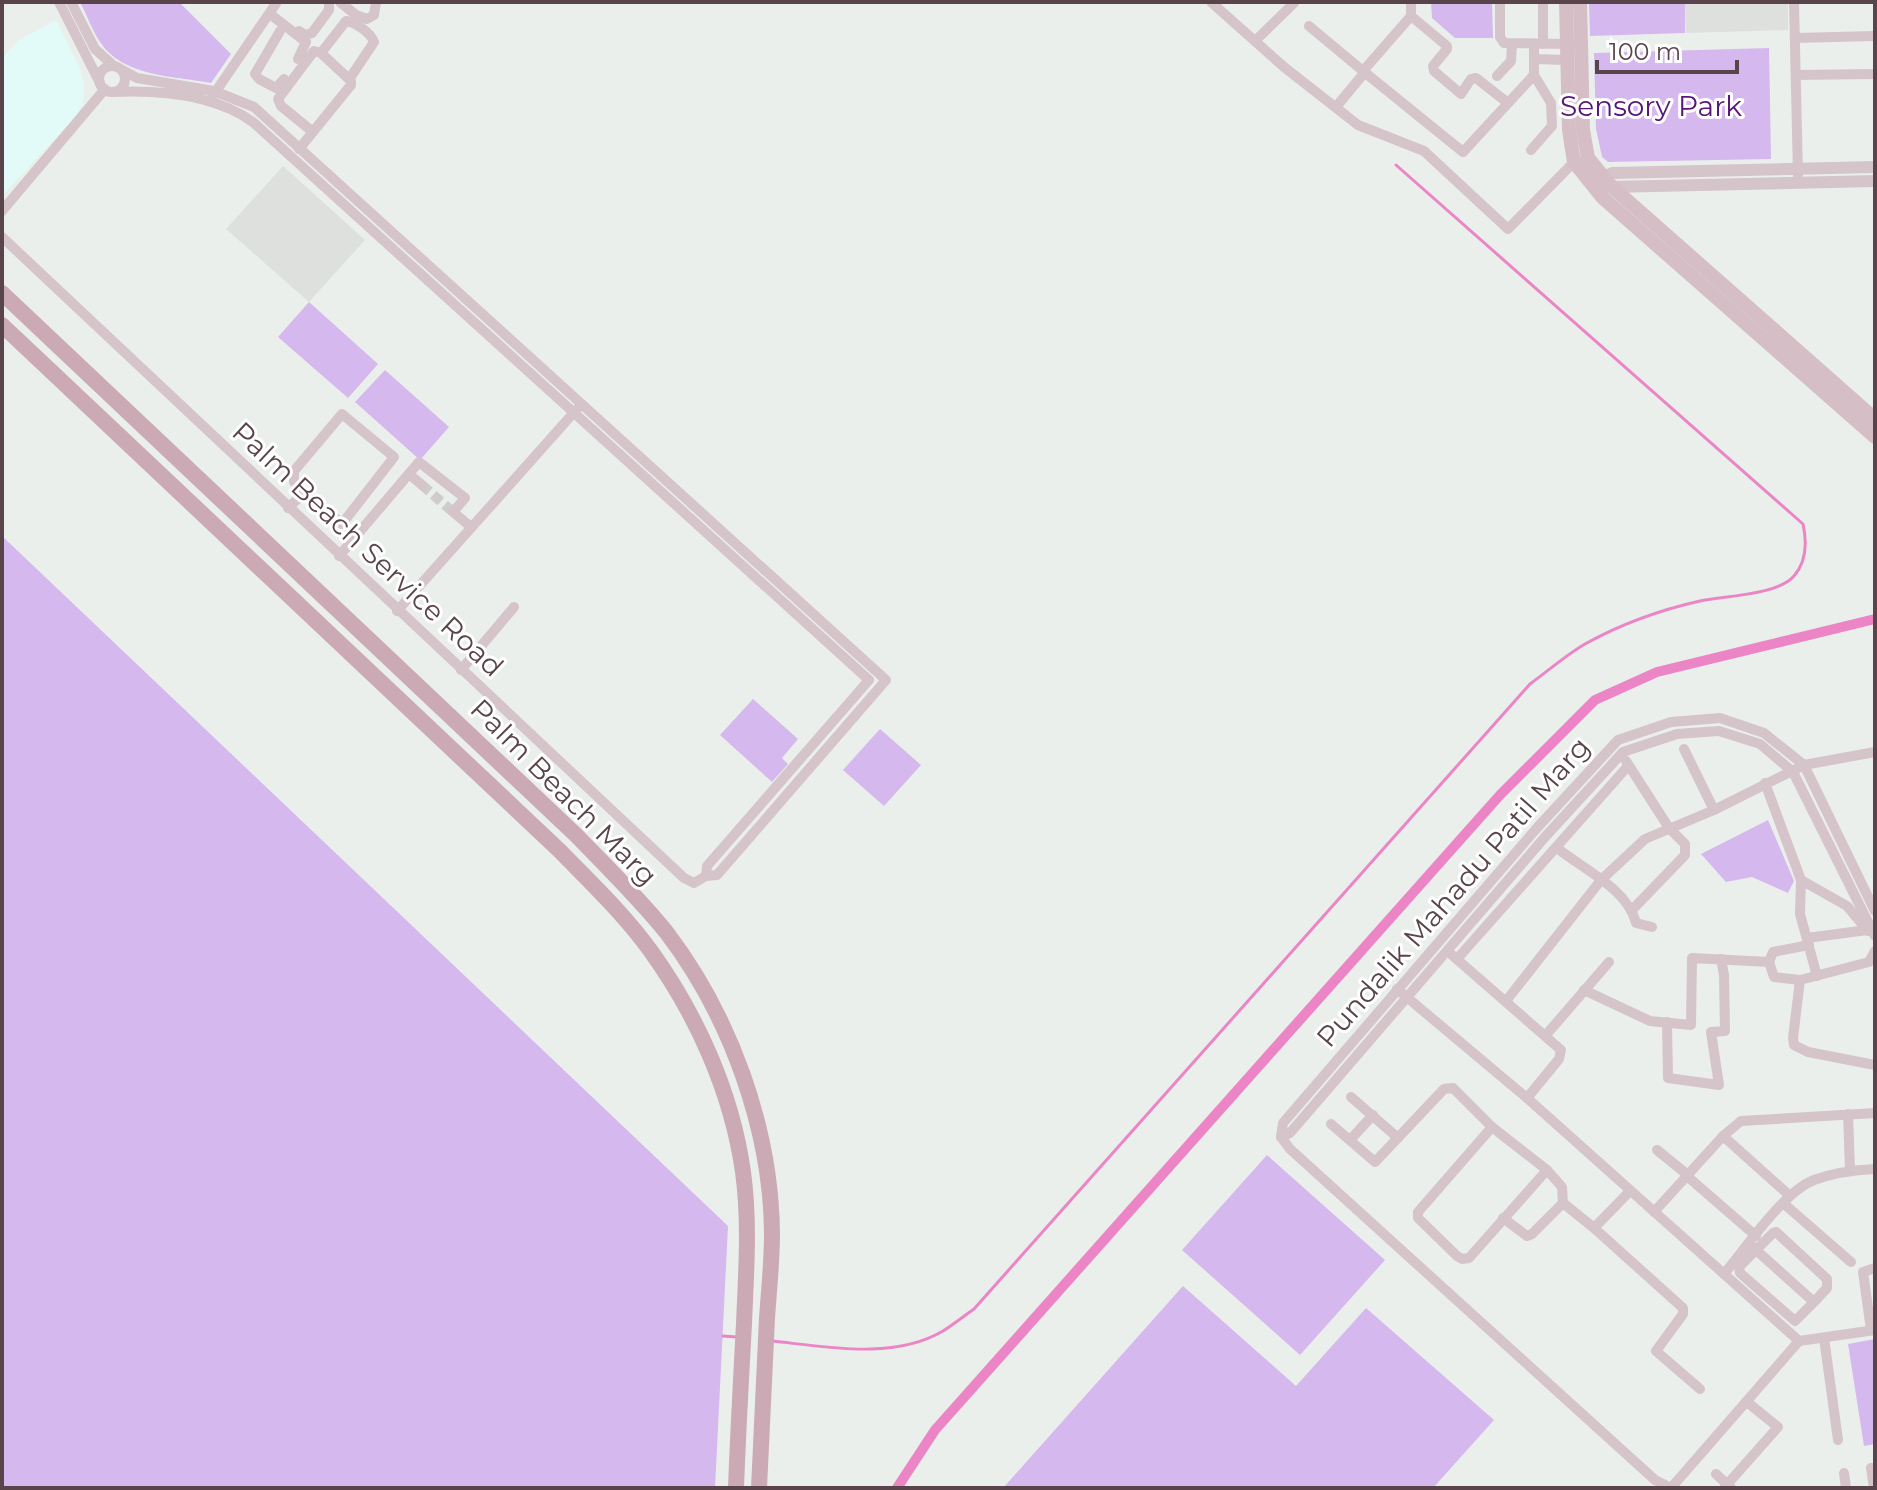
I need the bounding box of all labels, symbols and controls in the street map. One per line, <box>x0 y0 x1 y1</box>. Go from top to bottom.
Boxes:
scale bar <box>1597 24 1737 74</box>
text: 100 m <box>1609 37 1681 66</box>
park label: Sensory Park <box>1560 89 1742 123</box>
street label: Palm Beach Service Road <box>225 414 511 684</box>
street label: Palm Beach Marg <box>464 692 664 892</box>
street label: Pundalik Mahadu Patil Marg <box>1309 730 1597 1054</box>

